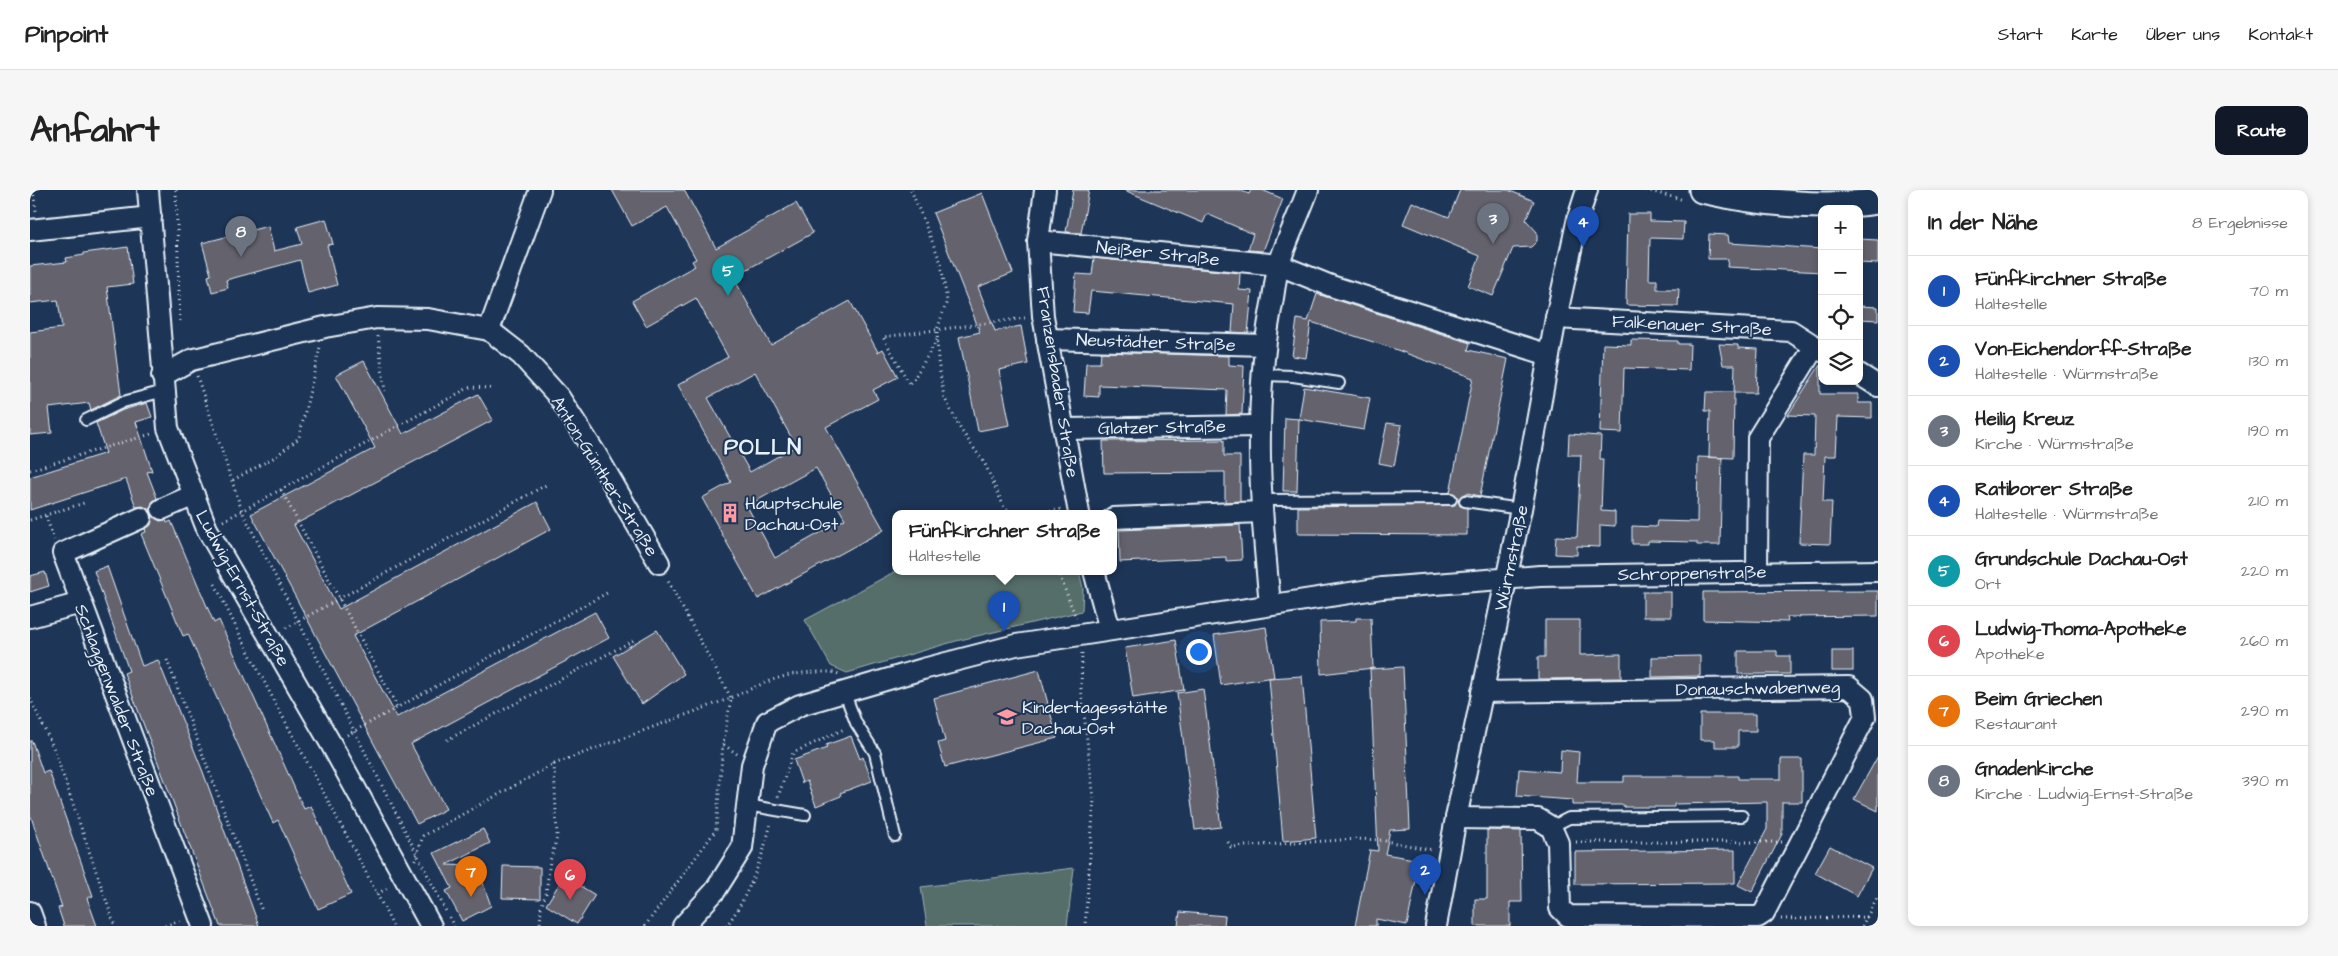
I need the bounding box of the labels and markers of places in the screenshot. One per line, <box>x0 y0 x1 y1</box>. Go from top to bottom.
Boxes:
pin: 3 <box>1477 203 1509 244</box>
pin: 4 <box>1567 206 1599 247</box>
pin: 8 <box>225 216 257 257</box>
pin: 5 <box>712 255 744 296</box>
place label: Hauptschule Dachau-Ost <box>745 491 843 537</box>
building icon: Hauptschule Dachau-Ost <box>719 502 741 524</box>
pin: 1 <box>988 591 1020 632</box>
place label: Kindertagesstätte Dachau-Ost <box>1022 695 1168 741</box>
school or university icon: Kindertagesstätte Dachau-Ost <box>996 706 1018 728</box>
pin: 2 <box>1409 854 1441 895</box>
pin: 7 <box>455 856 487 897</box>
pin: 6 <box>554 859 586 900</box>

